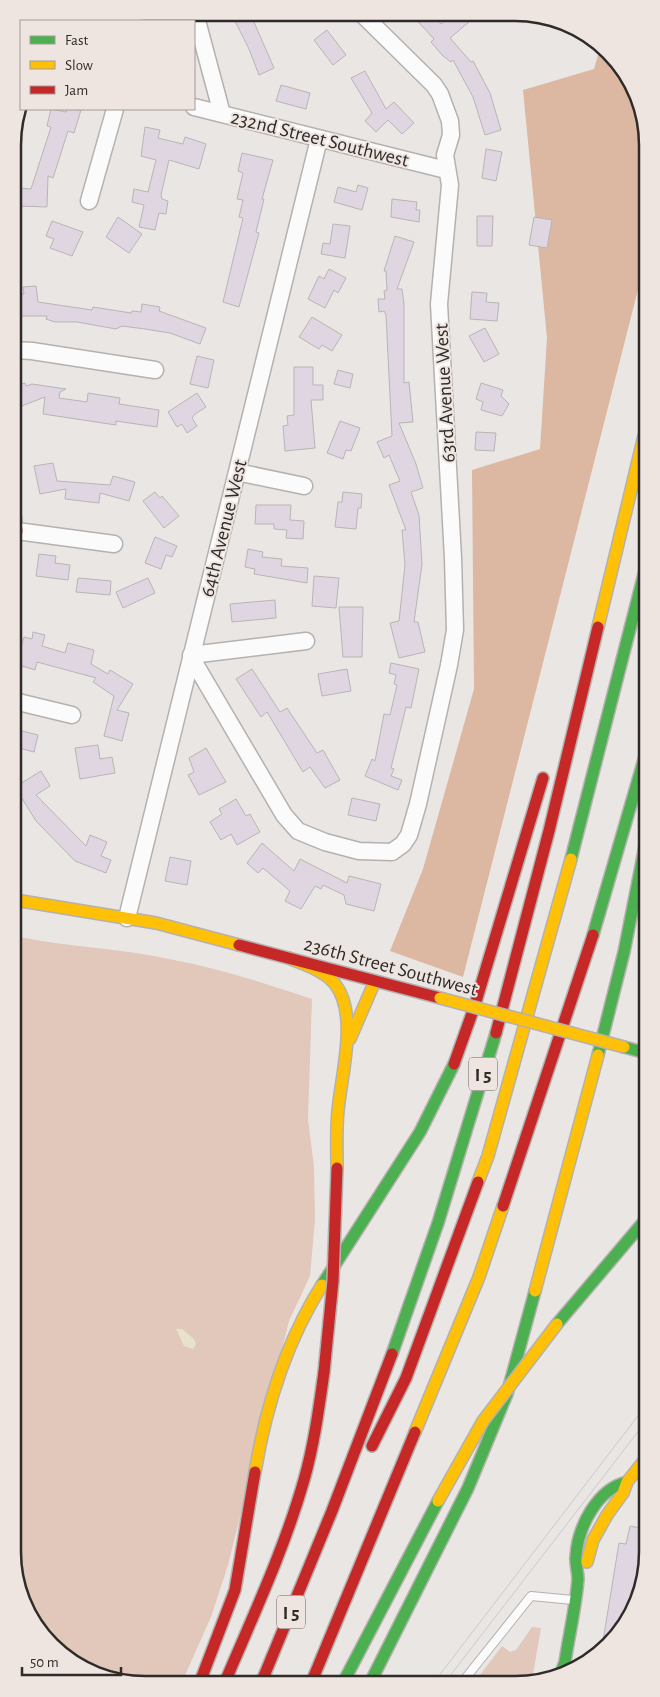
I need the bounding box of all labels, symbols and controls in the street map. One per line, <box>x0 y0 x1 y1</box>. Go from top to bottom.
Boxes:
legend <box>20 20 195 110</box>
text: Fast <box>65 33 89 48</box>
text: Slow <box>65 58 93 73</box>
text: Jam <box>65 83 88 98</box>
street label: 232nd Street Southwest <box>229 107 411 171</box>
street label: 63rd Avenue West <box>431 322 459 463</box>
street label: 64th Avenue West <box>197 457 251 599</box>
street label: 236th Street Southwest <box>302 934 480 1000</box>
road number: I 5 <box>469 1058 497 1090</box>
road number: I 5 <box>277 1595 305 1628</box>
scale bar <box>22 1644 121 1676</box>
text: 50 m <box>30 1655 59 1670</box>

